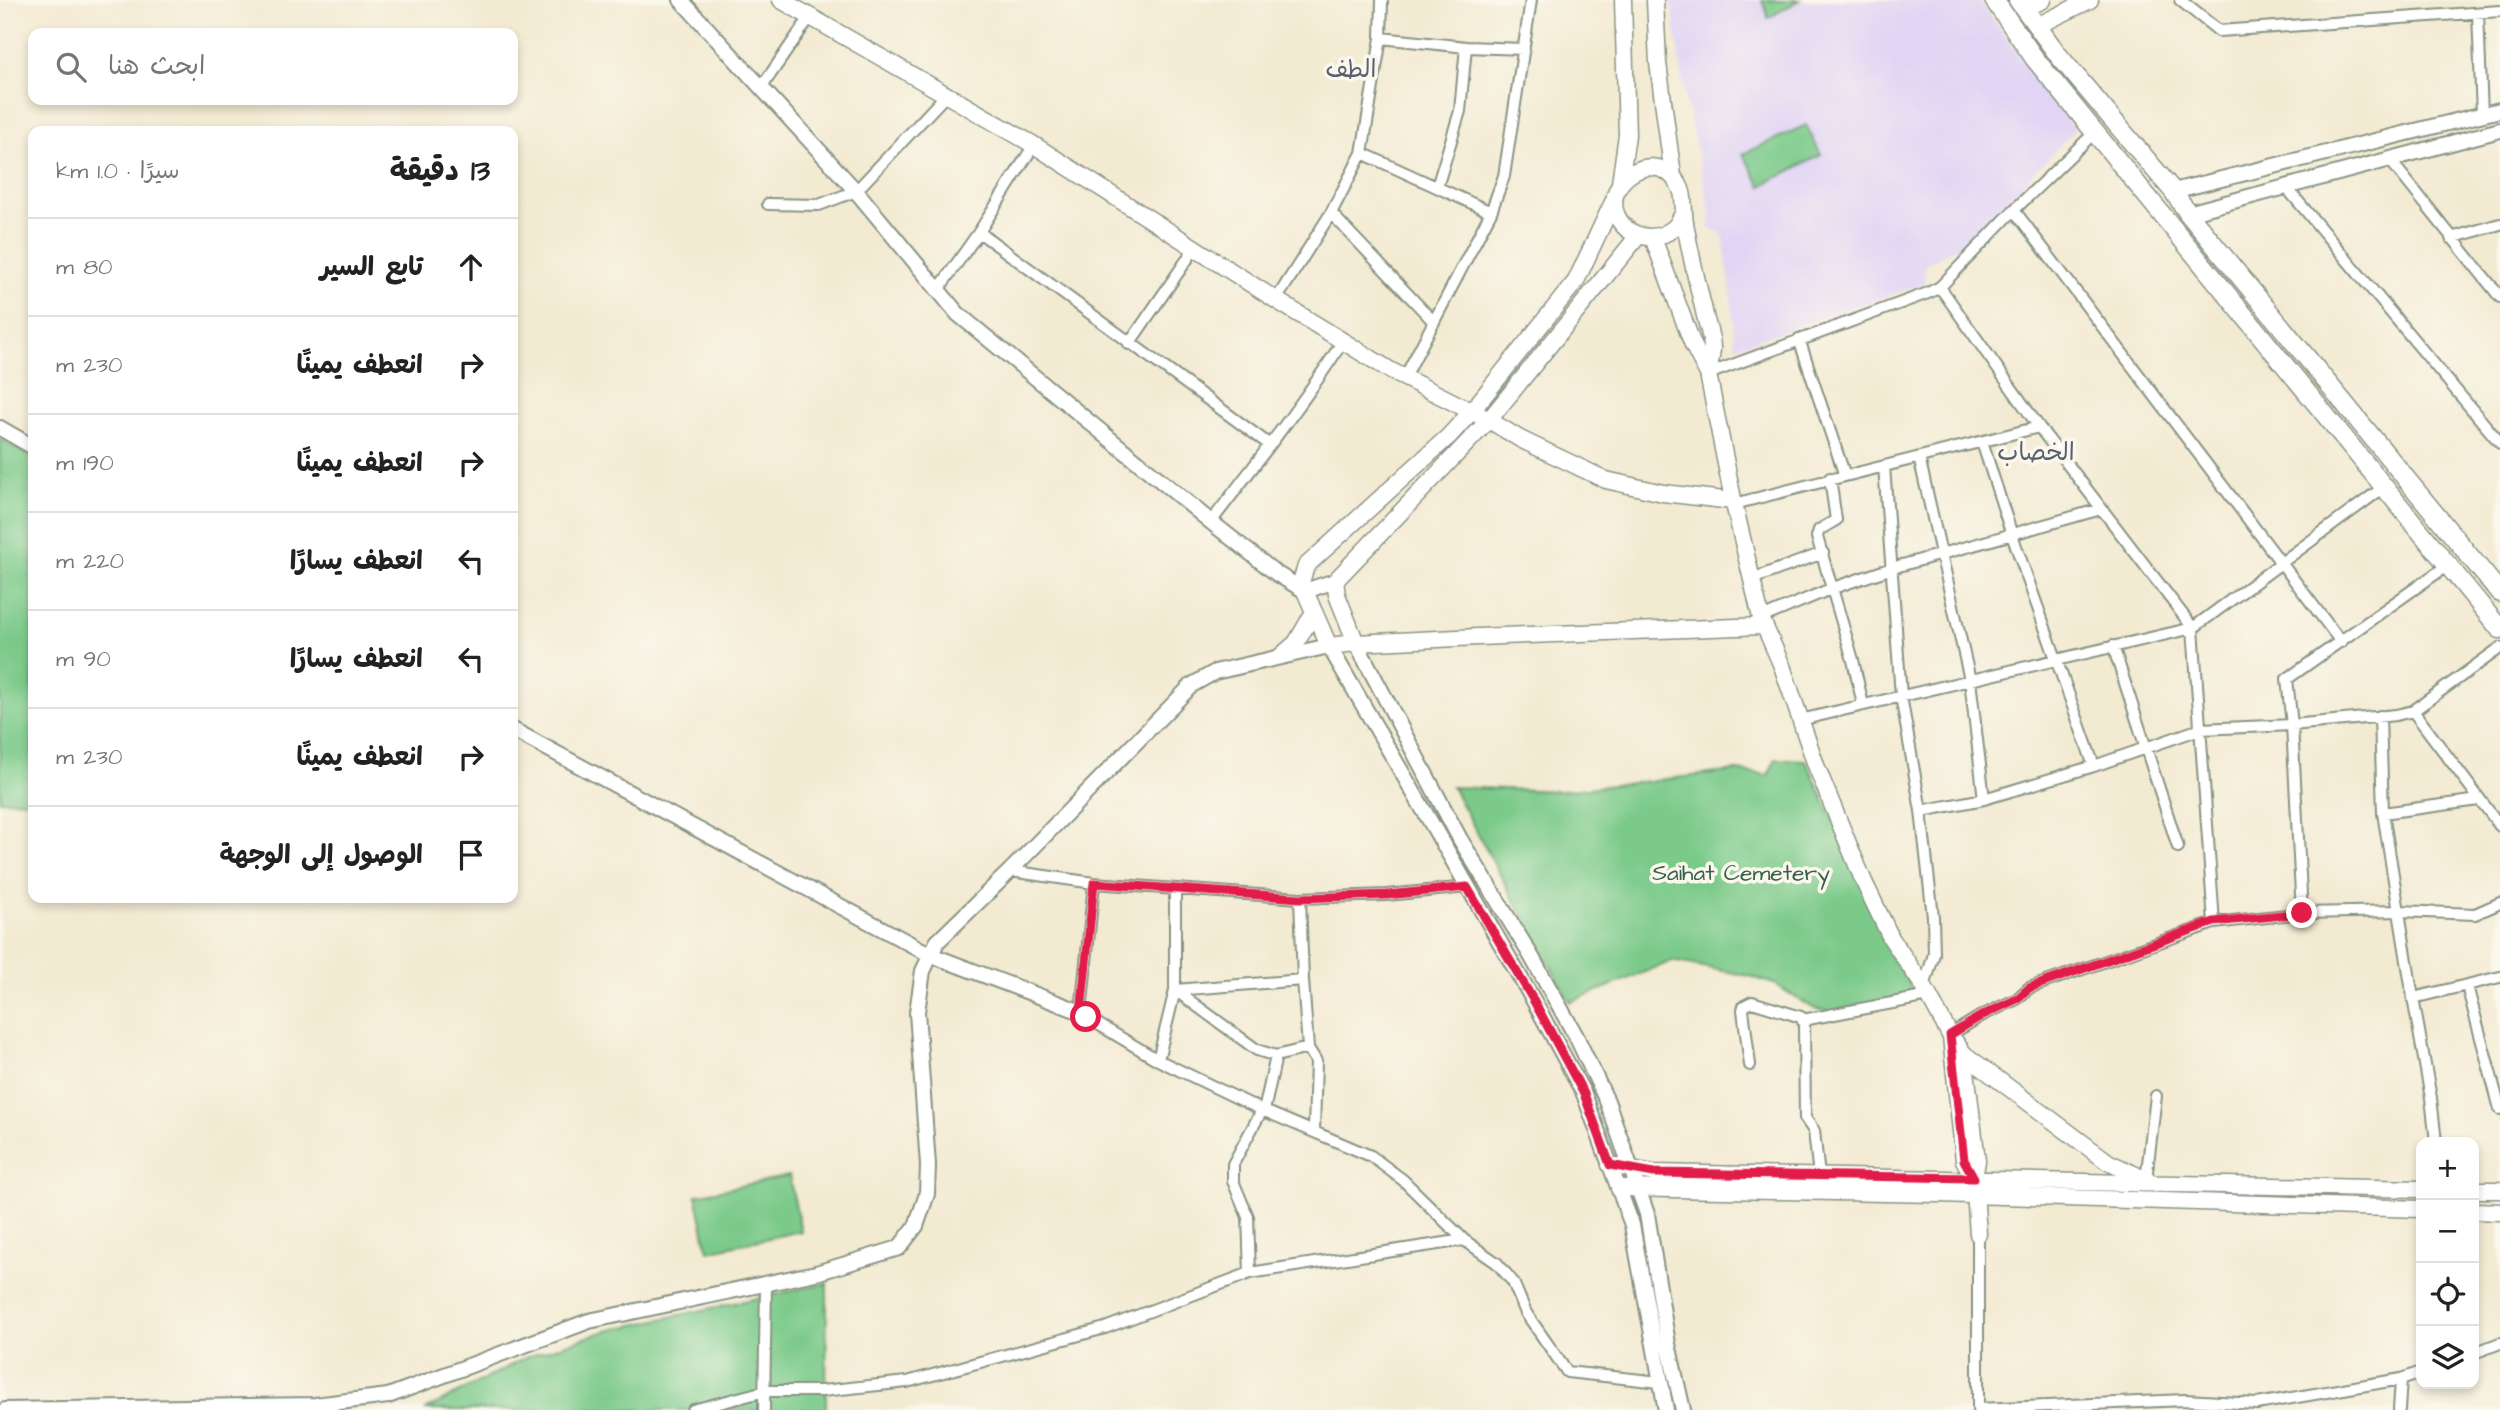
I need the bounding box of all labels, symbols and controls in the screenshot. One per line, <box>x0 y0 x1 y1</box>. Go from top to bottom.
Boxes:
search box <box>28 28 518 105</box>
icon: search <box>52 48 90 86</box>
text: ابحث هنا <box>108 48 205 84</box>
district label: الطف <box>1326 53 1376 87</box>
text: 13 دقيقة <box>390 150 490 192</box>
text: سيرًا · 1.0 km <box>56 155 180 187</box>
icon: ahead <box>452 248 490 286</box>
text: تابع السير <box>320 249 423 285</box>
text: 80 m <box>56 251 113 283</box>
icon: right <box>452 346 490 384</box>
text: انعطف يمينًا <box>296 347 423 383</box>
text: 230 m <box>56 349 123 381</box>
district label: الخصاب <box>1997 436 2075 470</box>
icon: right <box>452 444 490 482</box>
text: انعطف يمينًا <box>296 445 423 481</box>
text: 190 m <box>56 447 114 479</box>
icon: left <box>452 542 490 580</box>
text: انعطف يسارًا <box>290 543 423 579</box>
text: 220 m <box>56 545 124 577</box>
icon: left <box>452 640 490 678</box>
text: انعطف يسارًا <box>290 641 423 677</box>
text: 90 m <box>56 643 111 675</box>
icon: right <box>452 738 490 776</box>
text: انعطف يمينًا <box>296 739 423 775</box>
text: 230 m <box>56 741 123 773</box>
icon: arrive <box>452 836 490 874</box>
text: الوصول إلى الوجهة <box>219 837 423 873</box>
park label: Saihat Cemetery <box>1652 857 1830 890</box>
route end <box>2286 897 2317 928</box>
route start <box>1070 1001 1101 1032</box>
map controls <box>2416 1137 2479 1389</box>
button: + <box>2416 1137 2479 1200</box>
button: − <box>2416 1200 2479 1263</box>
button: locate <box>2416 1263 2479 1326</box>
button: layers <box>2416 1326 2479 1389</box>

